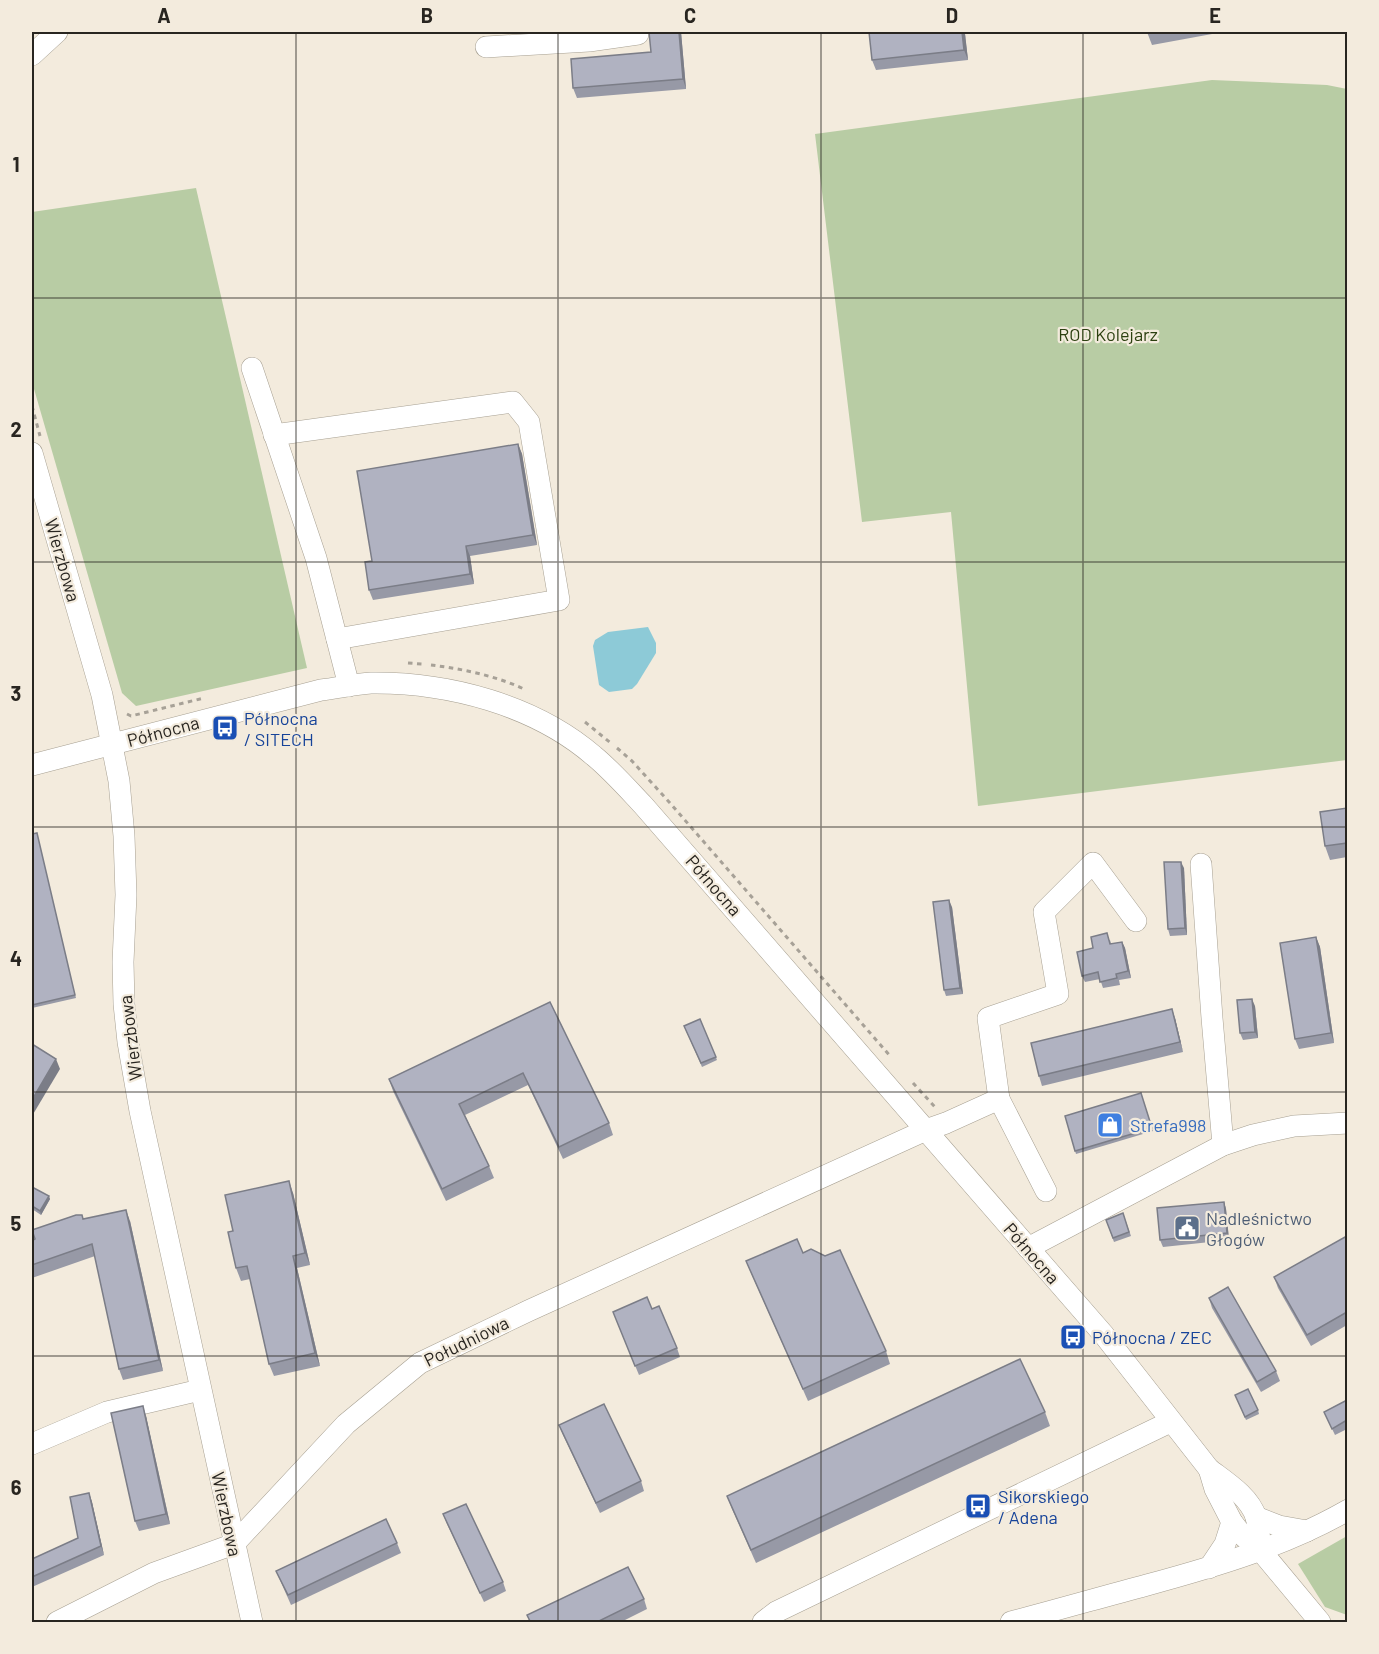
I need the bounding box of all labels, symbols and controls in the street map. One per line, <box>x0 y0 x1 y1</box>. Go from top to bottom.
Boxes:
text: A <box>157 3 171 27</box>
text: B <box>421 3 433 27</box>
text: C <box>684 3 696 27</box>
text: D <box>946 3 958 27</box>
text: E <box>1209 3 1221 27</box>
text: 1 <box>12 152 20 176</box>
park label: ROD Kolejarz <box>1058 323 1158 345</box>
text: 2 <box>10 417 22 441</box>
street label: Wierzbowa <box>41 516 85 604</box>
text: 3 <box>11 681 21 705</box>
place label: Północna / SITECH <box>244 707 318 750</box>
street label: Północna <box>125 711 201 751</box>
bus stop icon: Północna / SITECH <box>210 713 240 743</box>
street label: Północna <box>681 850 747 920</box>
text: 4 <box>10 946 22 970</box>
street label: Wierzbowa <box>114 994 146 1082</box>
shop icon: Strefa998 <box>1095 1110 1125 1140</box>
place label: Strefa998 <box>1130 1114 1206 1136</box>
place label: Nadleśnictwo Głogów <box>1206 1207 1312 1250</box>
text: 5 <box>11 1211 22 1235</box>
public building icon: Nadleśnictwo Głogów <box>1172 1213 1202 1243</box>
street label: Północna <box>999 1218 1065 1288</box>
street label: Południowa <box>420 1311 512 1371</box>
bus stop icon: Północna / ZEC <box>1058 1322 1088 1352</box>
place label: Północna / ZEC <box>1092 1326 1212 1348</box>
street label: Wierzbowa <box>207 1470 247 1558</box>
text: 6 <box>11 1475 22 1499</box>
place label: Sikorskiego / Adena <box>998 1485 1089 1528</box>
bus stop icon: Sikorskiego / Adena <box>963 1491 993 1521</box>

